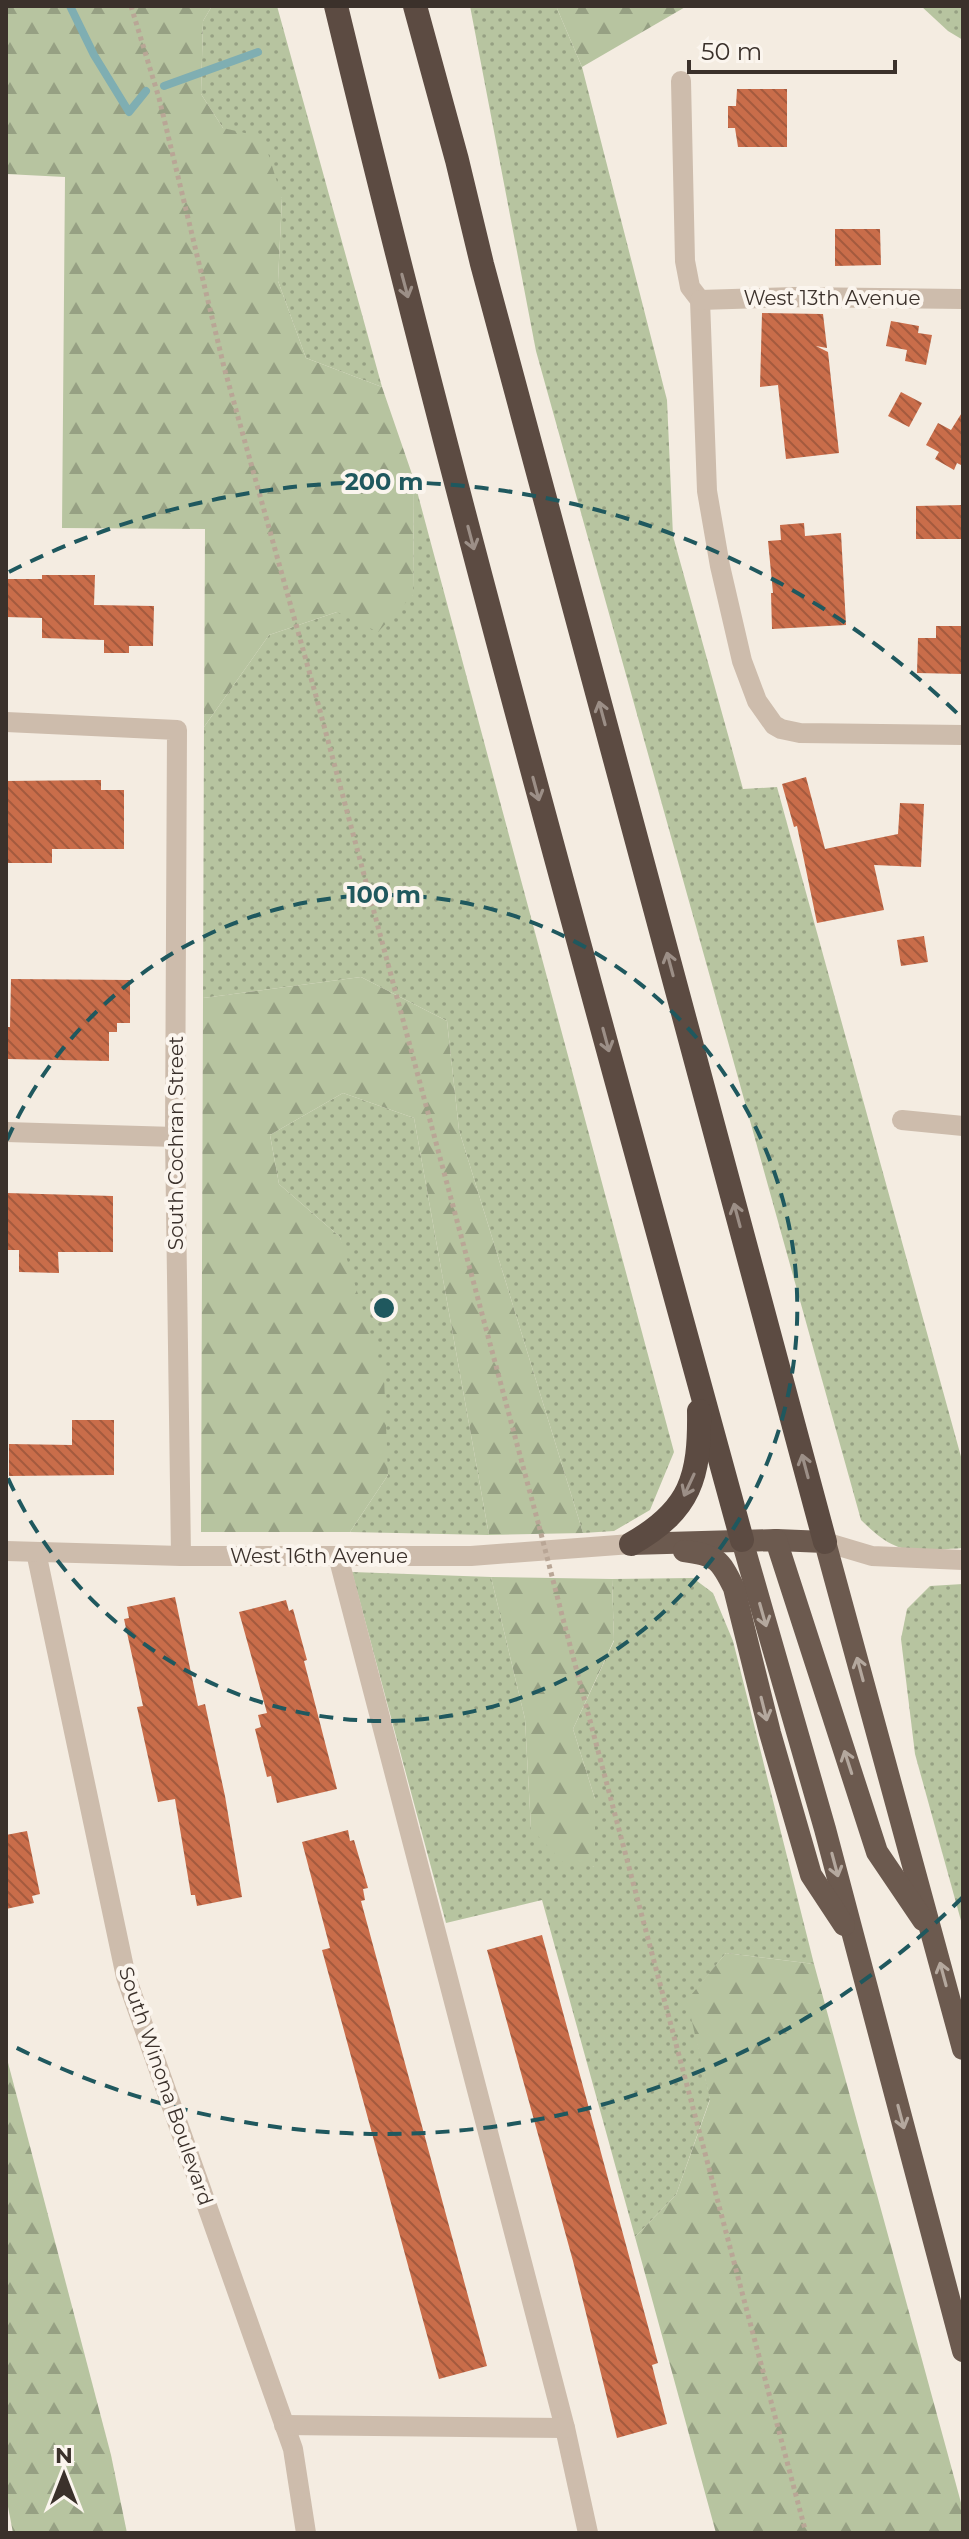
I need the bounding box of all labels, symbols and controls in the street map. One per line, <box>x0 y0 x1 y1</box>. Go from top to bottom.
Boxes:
scale bar <box>689 24 895 74</box>
text: 50 m <box>701 37 762 66</box>
one-way arrow <box>399 273 414 299</box>
street label: West 13th Avenue <box>743 286 921 310</box>
text: 200 m <box>345 467 423 496</box>
one-way arrow <box>464 524 479 550</box>
one-way arrow <box>594 701 609 727</box>
one-way arrow <box>530 776 545 802</box>
text: 100 m <box>347 880 421 909</box>
one-way arrow <box>662 952 677 978</box>
one-way arrow <box>599 1027 614 1053</box>
street label: South Cochran Street <box>164 1036 188 1250</box>
one-way arrow <box>729 1203 744 1229</box>
centre of rings <box>370 1294 398 1322</box>
one-way arrow <box>797 1454 812 1480</box>
one-way arrow <box>681 1473 696 1497</box>
street label: West 16th Avenue <box>230 1544 408 1568</box>
one-way arrow <box>756 1602 771 1628</box>
one-way arrow <box>851 1657 866 1683</box>
one-way arrow <box>757 1696 772 1722</box>
one-way arrow <box>839 1750 854 1775</box>
one-way arrow <box>828 1852 843 1878</box>
one-way arrow <box>934 1962 949 1988</box>
street label: South Winona Boulevard <box>114 1963 218 2209</box>
one-way arrow <box>895 2103 910 2129</box>
north arrow <box>24 2435 104 2515</box>
text: N <box>55 2442 73 2469</box>

